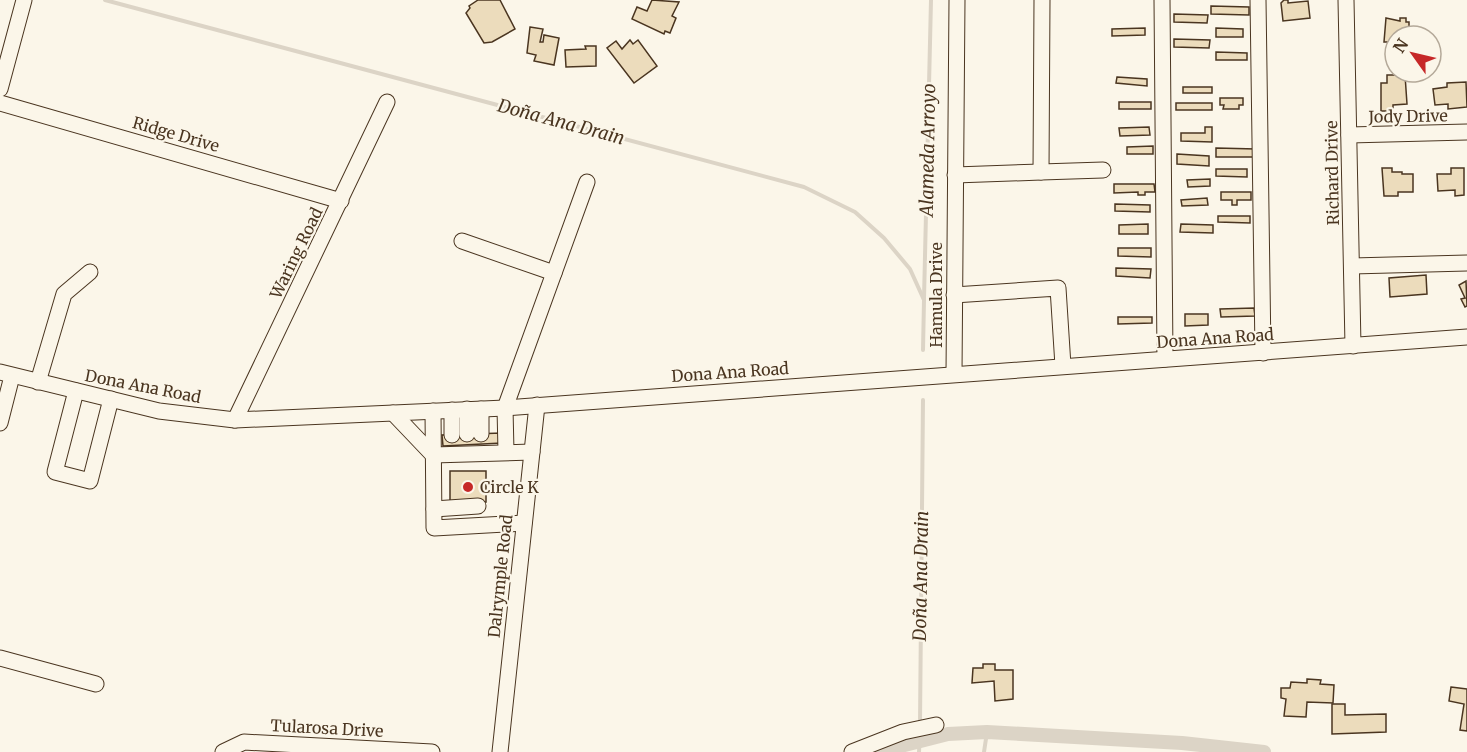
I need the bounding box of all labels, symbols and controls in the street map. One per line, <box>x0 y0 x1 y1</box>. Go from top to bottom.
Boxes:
north arrow <box>1383 24 1443 84</box>
text: N <box>1389 34 1413 56</box>
water label: Alameda Arroyo <box>915 83 940 219</box>
water label: Doña Ana Drain <box>494 93 627 150</box>
street label: Jody Drive <box>1367 105 1448 127</box>
street label: Ridge Drive <box>130 112 222 156</box>
street label: Richard Drive <box>1321 120 1343 226</box>
street label: Waring Road <box>265 204 327 303</box>
street label: Hamula Drive <box>926 242 946 348</box>
street label: Dona Ana Road <box>1156 324 1275 352</box>
street label: Dona Ana Road <box>671 358 790 386</box>
street label: Dona Ana Road <box>83 365 203 407</box>
place label: Circle K <box>480 477 539 497</box>
marker: Circle K <box>461 480 475 494</box>
water label: Doña Ana Drain <box>908 510 933 642</box>
street label: Dalrymple Road <box>484 513 516 639</box>
street label: Tularosa Drive <box>270 715 384 741</box>

